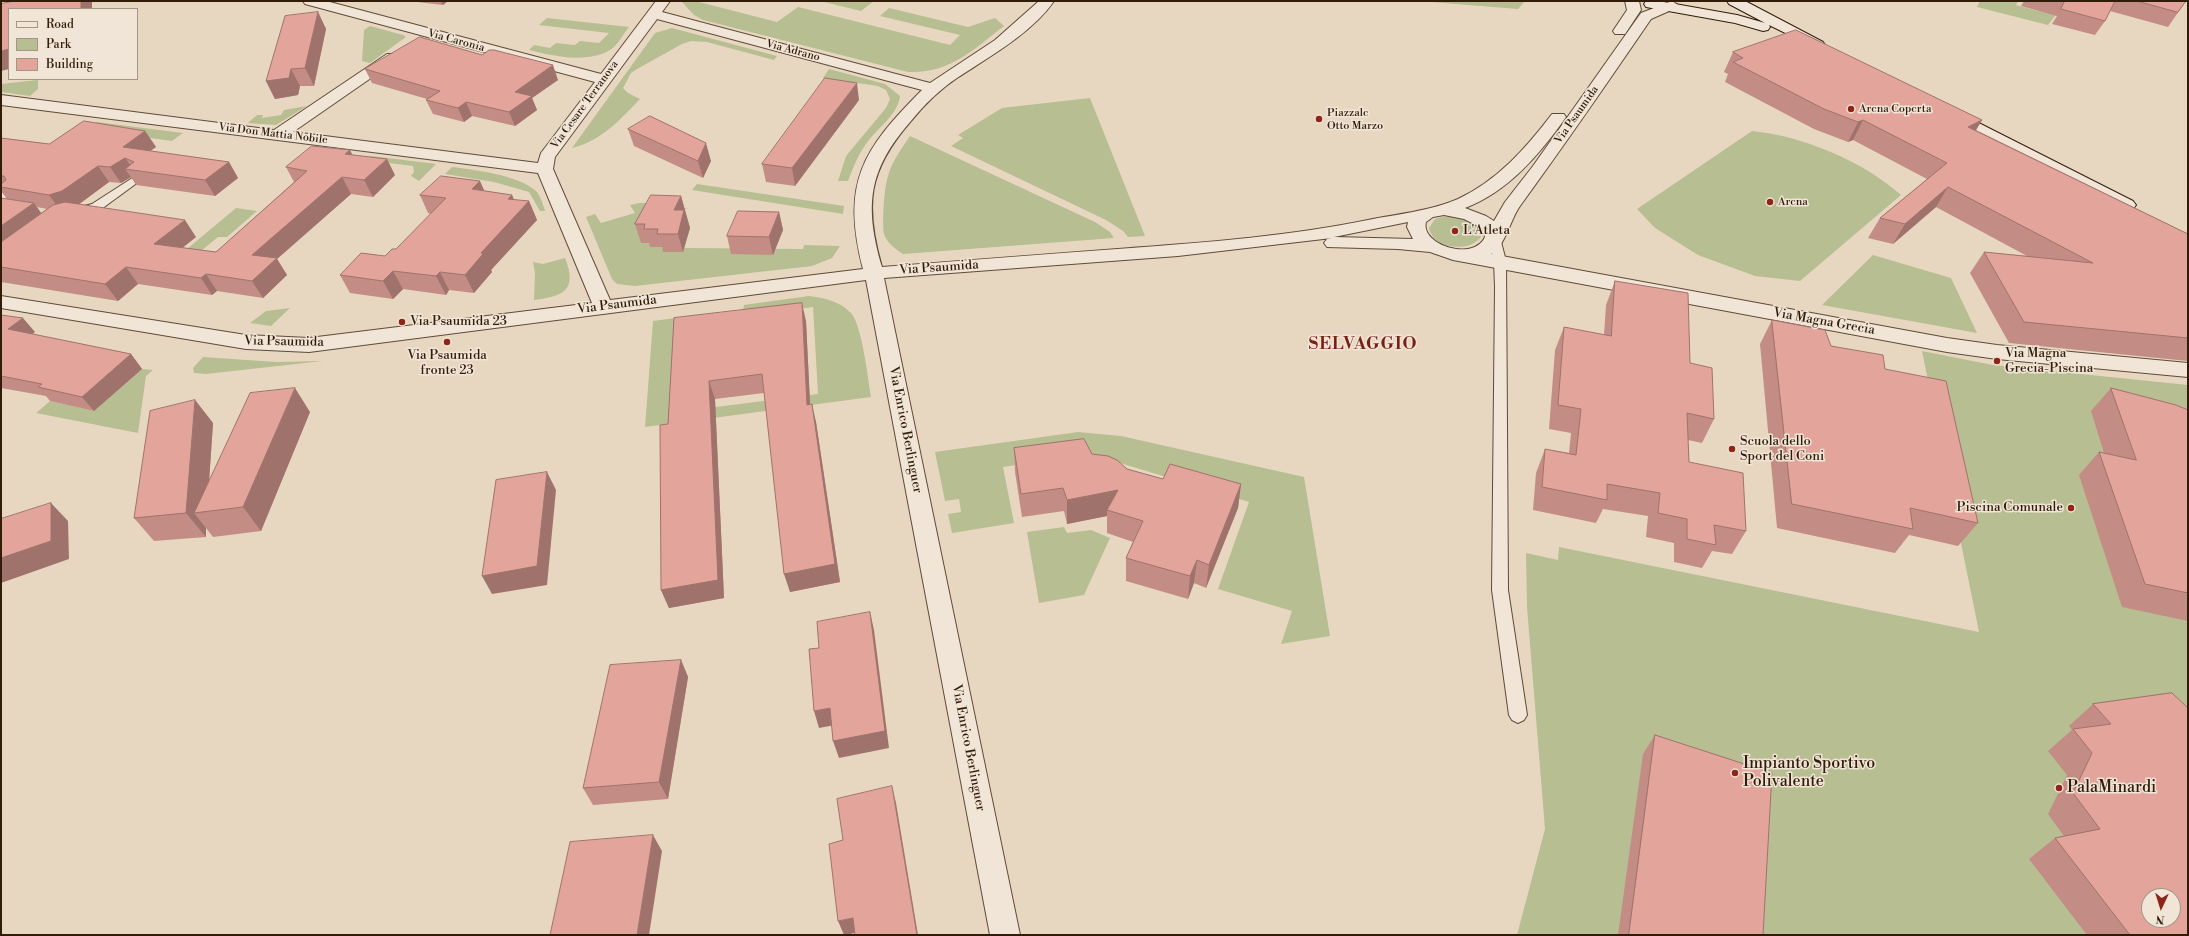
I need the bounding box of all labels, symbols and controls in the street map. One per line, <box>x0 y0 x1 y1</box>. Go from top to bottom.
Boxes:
legend <box>8 8 138 80</box>
text: Road <box>46 17 74 32</box>
street label: Via Caronia <box>426 27 486 55</box>
text: Park <box>46 37 71 52</box>
street label: Via Adrano <box>765 37 821 65</box>
text: Building <box>46 57 93 72</box>
street label: Via Cesare Terranova <box>549 58 621 152</box>
street label: Via Psaumida <box>1552 84 1602 146</box>
place label: Arena Coperta <box>1859 102 1932 116</box>
marker: Arena Coperta <box>1846 104 1856 114</box>
place label: Piazzale Otto Marzo <box>1327 106 1383 132</box>
marker: Piazzale Otto Marzo <box>1314 114 1324 124</box>
street label: Via Don Mattia Nobile <box>218 121 328 147</box>
place label: Arena <box>1778 195 1808 209</box>
marker: Arena <box>1765 197 1775 207</box>
place label: L'Atleta <box>1463 223 1510 239</box>
marker: L'Atleta <box>1450 226 1460 236</box>
street label: Via Psaumida <box>899 257 979 279</box>
street label: Via Psaumida <box>576 292 658 318</box>
street label: Via Magna Grecia <box>1772 305 1876 339</box>
place label: Via Psaumida 23 <box>410 314 507 330</box>
marker: Via Psaumida 23 <box>397 317 407 327</box>
street label: Via Psaumida <box>244 334 324 350</box>
district label: SELVAGGIO <box>1309 335 1417 355</box>
marker: Via Psaumida fronte 23 <box>442 337 452 347</box>
place label: Via Magna Grecia-Piscina <box>2005 346 2093 377</box>
place label: Via Psaumida fronte 23 <box>407 348 487 379</box>
marker: Via Magna Grecia-Piscina <box>1992 356 2002 366</box>
street label: Via Enrico Berlinguer <box>885 365 925 495</box>
place label: Scuola dello Sport del Coni <box>1740 434 1824 465</box>
marker: Scuola dello Sport del Coni <box>1727 444 1737 454</box>
place label: Piscina Comunale <box>1956 500 2063 516</box>
marker: Piscina Comunale <box>2066 503 2076 513</box>
street label: Via Enrico Berlinguer <box>948 683 988 813</box>
place label: Impianto Sportivo Polivalente <box>1743 754 1875 792</box>
marker: Impianto Sportivo Polivalente <box>1730 768 1740 778</box>
place label: PalaMinardi <box>2067 778 2156 798</box>
marker: PalaMinardi <box>2054 783 2064 793</box>
north arrow <box>2141 888 2181 928</box>
text: N <box>2155 912 2165 926</box>

